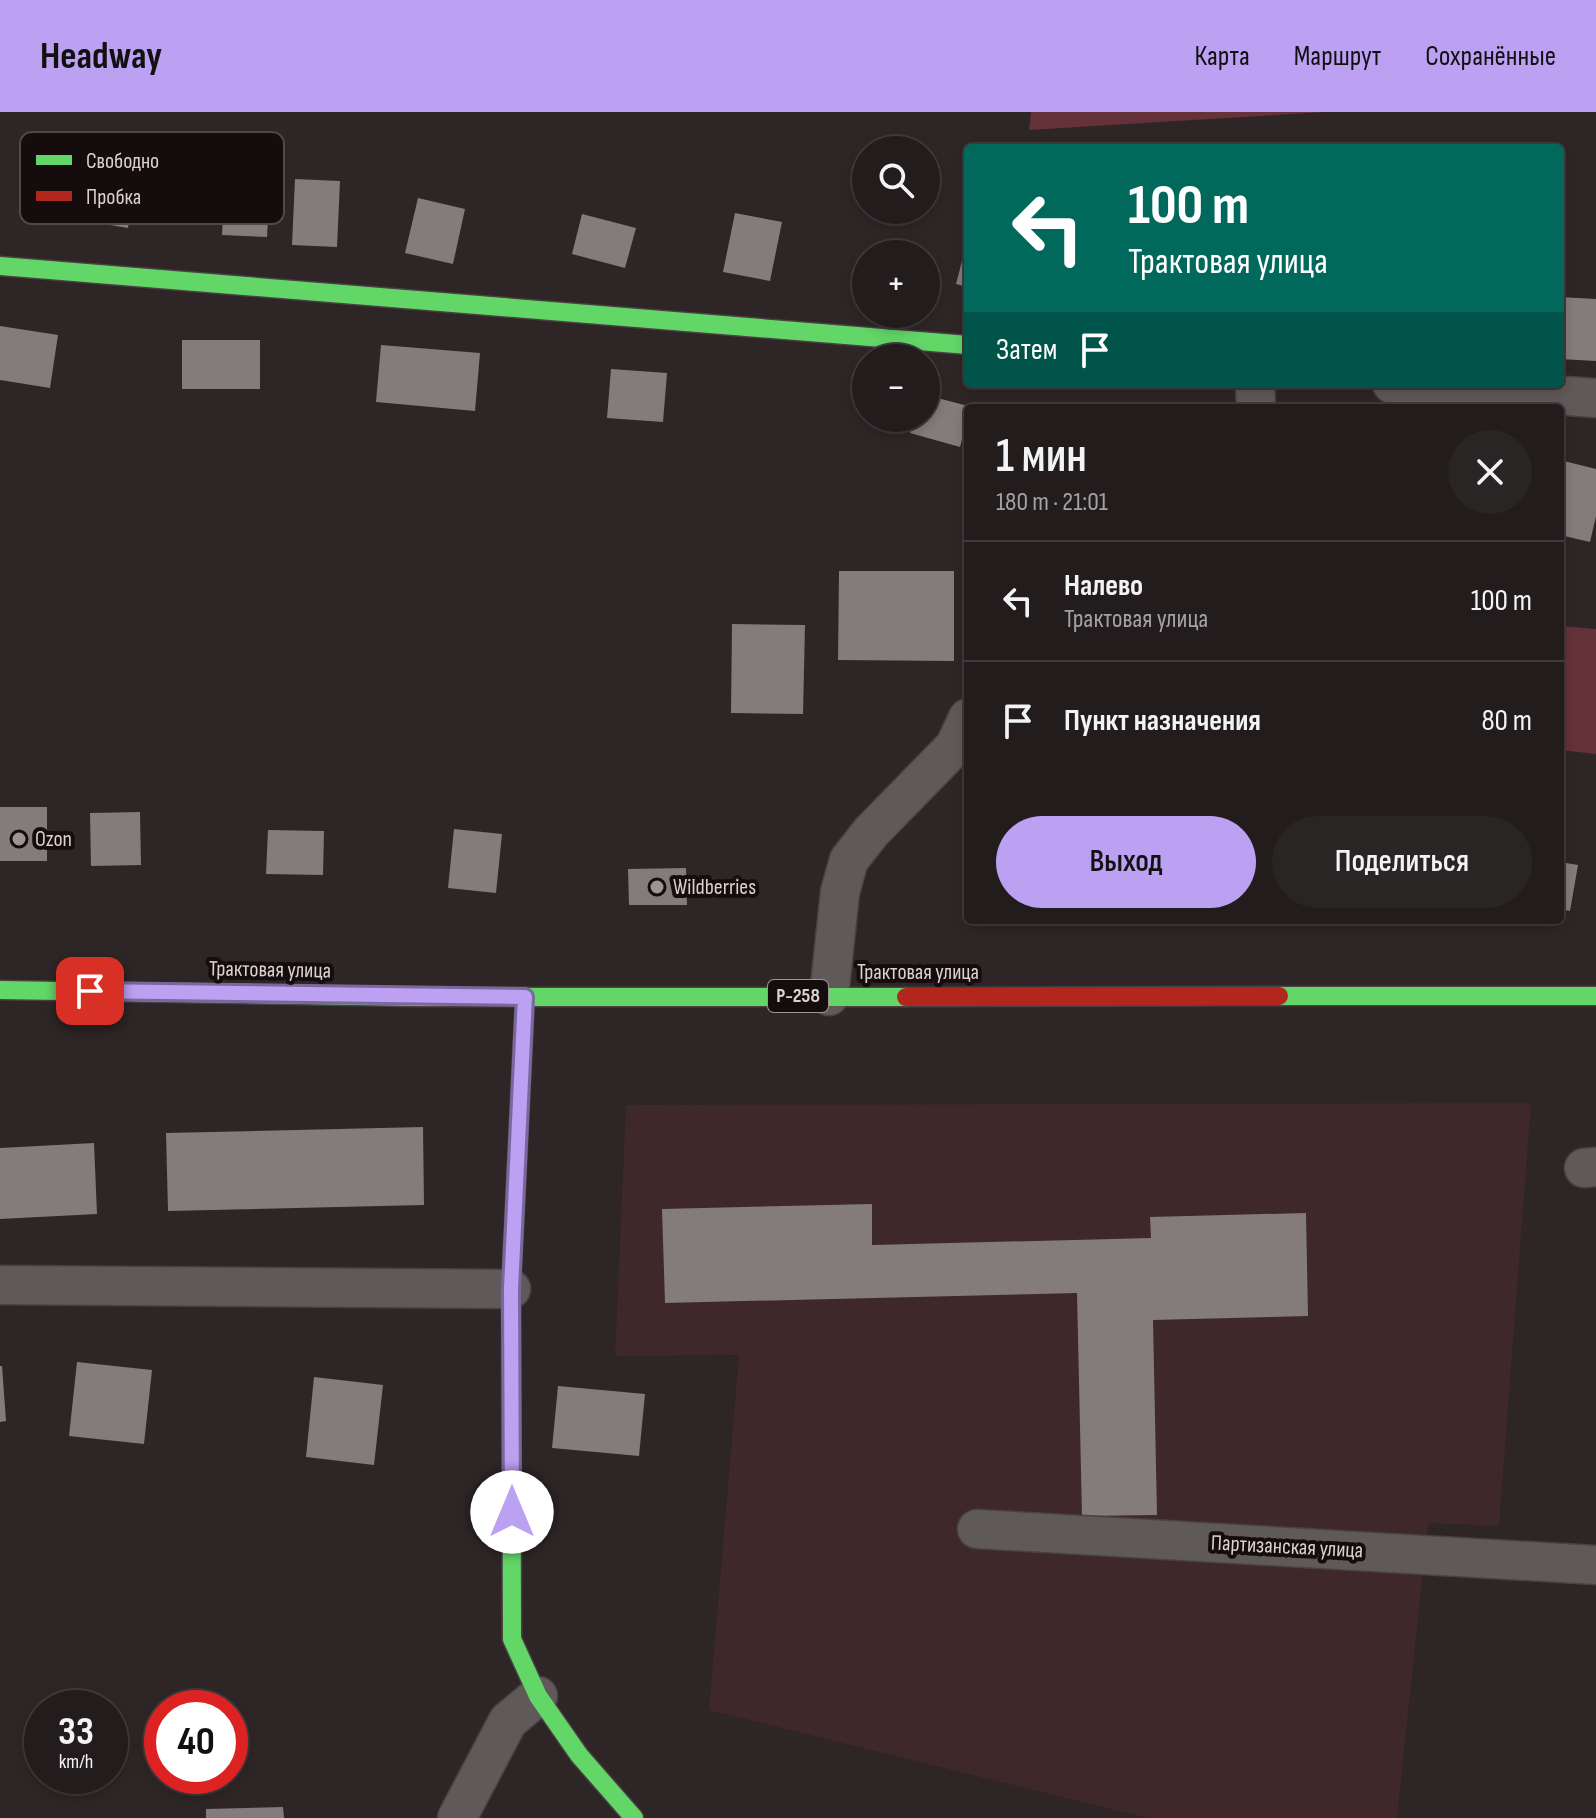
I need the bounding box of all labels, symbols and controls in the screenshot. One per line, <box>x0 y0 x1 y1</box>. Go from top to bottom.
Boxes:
text: Headway <box>40 34 162 79</box>
text: Карта <box>1195 40 1250 73</box>
text: Маршрут <box>1294 40 1381 73</box>
text: Сохранённые <box>1425 40 1556 73</box>
legend <box>20 132 284 224</box>
map controls <box>852 136 940 432</box>
button: search <box>852 136 940 224</box>
text: Свободно <box>86 148 159 175</box>
text: 100 m <box>1128 173 1249 240</box>
icon: left <box>996 176 1100 280</box>
text: Пробка <box>86 184 141 211</box>
button: + <box>852 240 940 328</box>
text: Трактовая улица <box>1128 241 1328 284</box>
icon: arrive <box>1073 328 1117 372</box>
text: Затем <box>996 332 1057 368</box>
button: − <box>852 344 940 432</box>
text: 1 мин <box>996 428 1087 485</box>
button: close <box>1448 430 1532 514</box>
text: 180 m · 21:01 <box>996 487 1108 518</box>
text: Налево <box>1064 568 1143 604</box>
icon: left <box>996 579 1040 623</box>
text: 100 m <box>1471 583 1532 619</box>
text: Трактовая улица <box>1064 604 1208 635</box>
icon: arrive <box>996 699 1040 743</box>
text: Пункт назначения <box>1064 703 1261 739</box>
text: 80 m <box>1481 703 1532 739</box>
button: Выход <box>996 816 1256 908</box>
button: Поделиться <box>1272 816 1532 908</box>
place label: Ozon <box>35 826 72 853</box>
marker: Ozon <box>10 830 28 848</box>
place label: Wildberries <box>673 874 756 901</box>
marker: Wildberries <box>648 878 666 896</box>
street label: Трактовая улица <box>209 955 331 985</box>
pin <box>56 957 124 1025</box>
street label: Трактовая улица <box>857 959 979 986</box>
icon: arrive <box>68 969 112 1013</box>
road number: Р-258 <box>768 980 828 1012</box>
position arrow <box>470 1470 554 1554</box>
street label: Партизанская улица <box>1210 1530 1364 1564</box>
speed limit sign: 40 <box>144 1690 248 1794</box>
text: 33 <box>58 1708 94 1756</box>
text: km/h <box>59 1750 93 1774</box>

